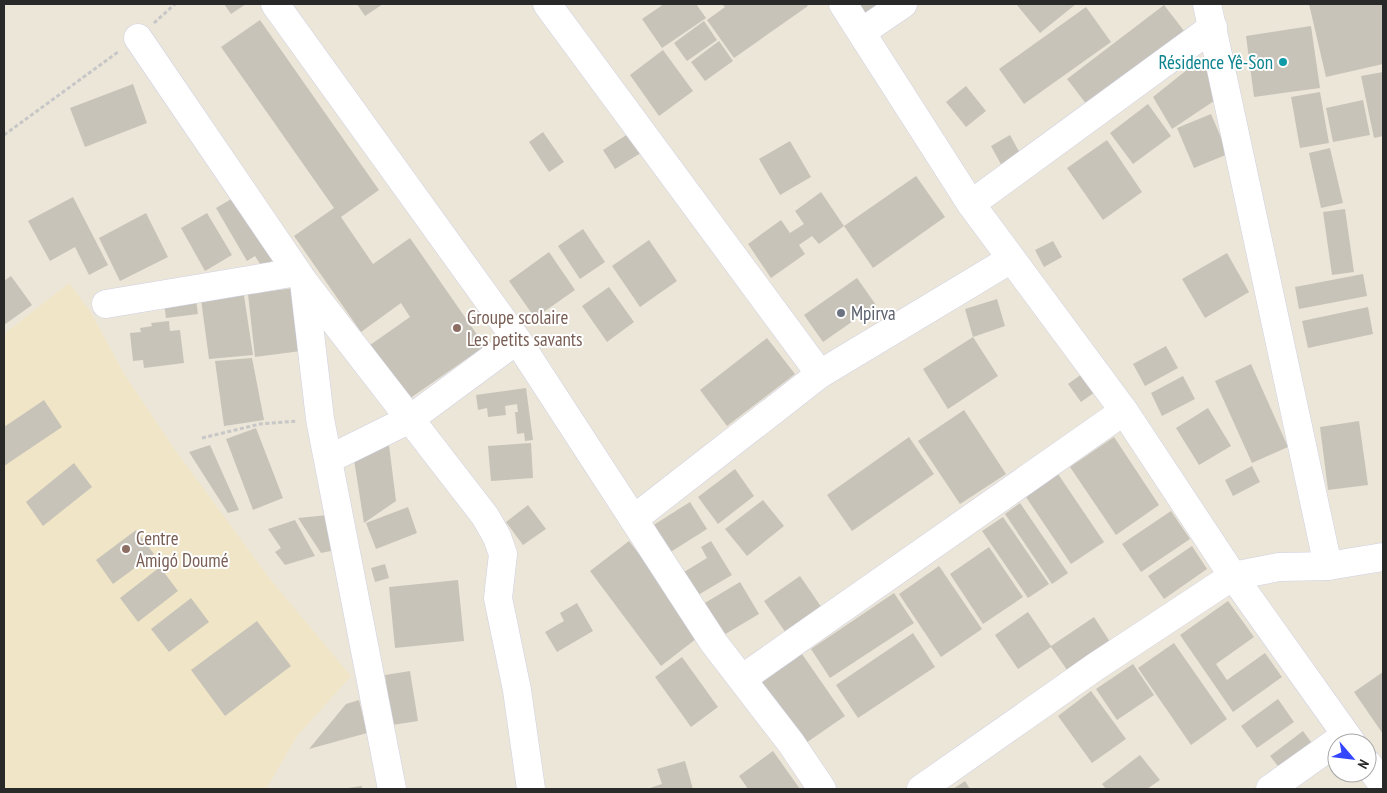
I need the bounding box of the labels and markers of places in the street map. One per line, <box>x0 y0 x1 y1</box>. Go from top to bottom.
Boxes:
place label: Résidence Yê-Son <box>1159 50 1273 74</box>
marker: Résidence Yê-Son <box>1277 56 1289 68</box>
place label: Mpirva <box>851 301 896 325</box>
place label: Groupe scolaire Les petits savants <box>467 305 582 351</box>
marker: Mpirva <box>835 307 847 319</box>
marker: Groupe scolaire Les petits savants <box>451 322 463 334</box>
place label: Centre Amigó Doumé <box>136 526 229 572</box>
marker: Centre Amigó Doumé <box>120 543 132 555</box>

